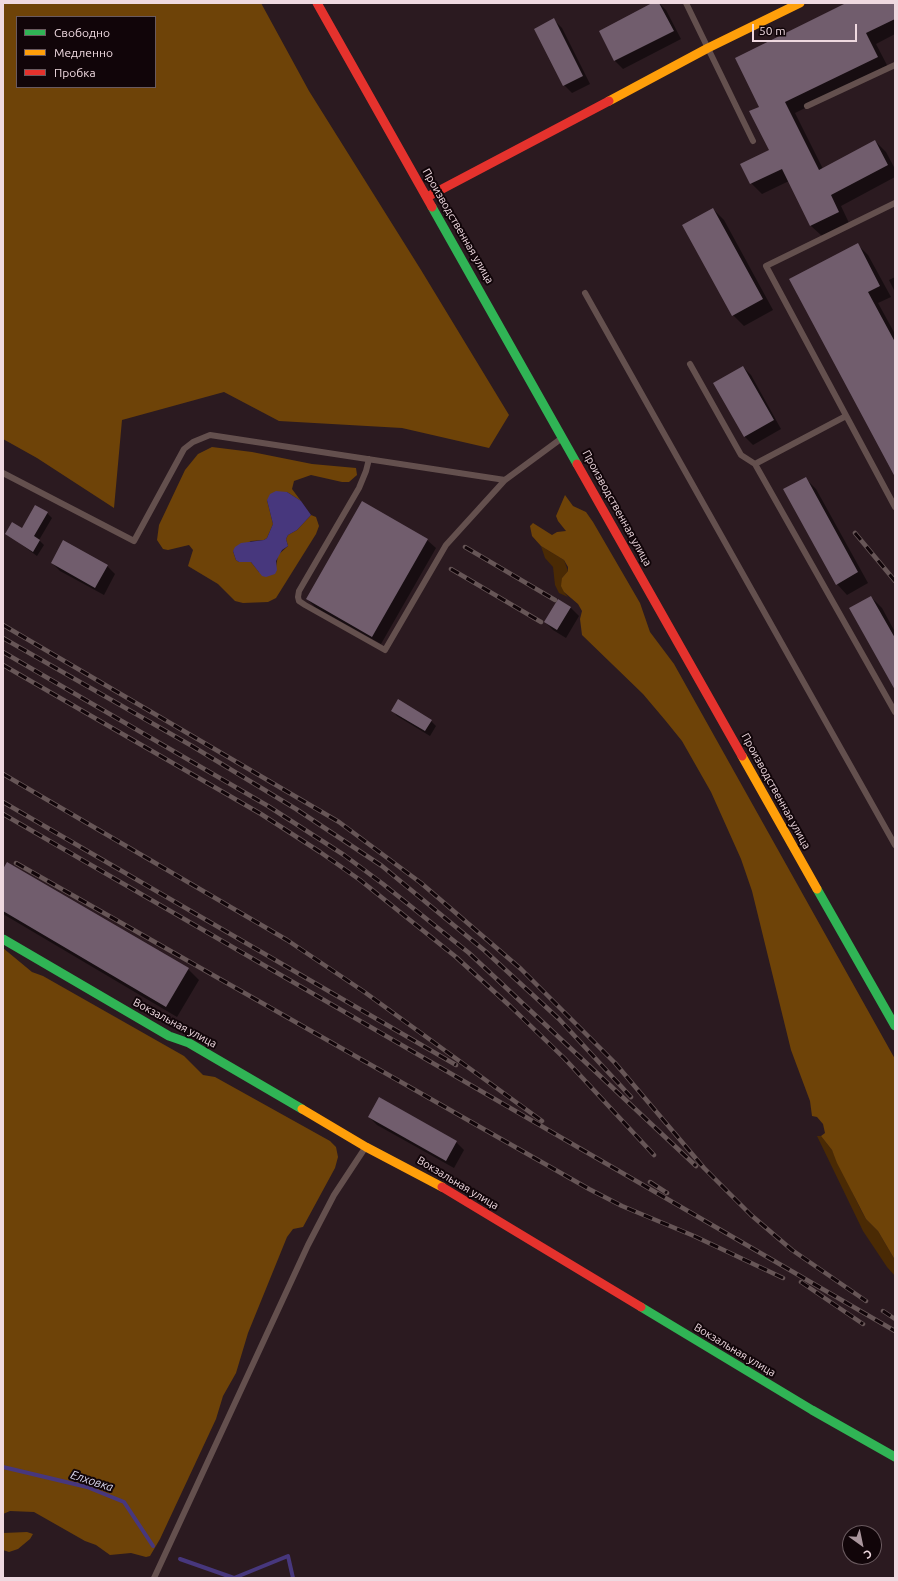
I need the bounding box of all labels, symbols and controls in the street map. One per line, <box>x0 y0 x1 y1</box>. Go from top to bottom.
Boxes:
legend <box>16 16 156 88</box>
scale bar <box>754 16 859 42</box>
text: 50 m <box>759 24 786 37</box>
text: Свободно <box>54 26 110 39</box>
text: Медленно <box>54 46 113 59</box>
text: Пробка <box>54 66 96 79</box>
street label: Производственная улица <box>420 166 496 286</box>
street label: Производственная улица <box>580 448 654 568</box>
street label: Производственная улица <box>739 731 813 851</box>
street label: Вокзальная улица <box>131 995 219 1051</box>
street label: Вокзальная улица <box>415 1153 501 1213</box>
street label: Вокзальная улица <box>692 1320 778 1380</box>
water label: Елховка <box>69 1467 115 1495</box>
north arrow <box>842 1525 882 1565</box>
text: С <box>862 1547 874 1561</box>

